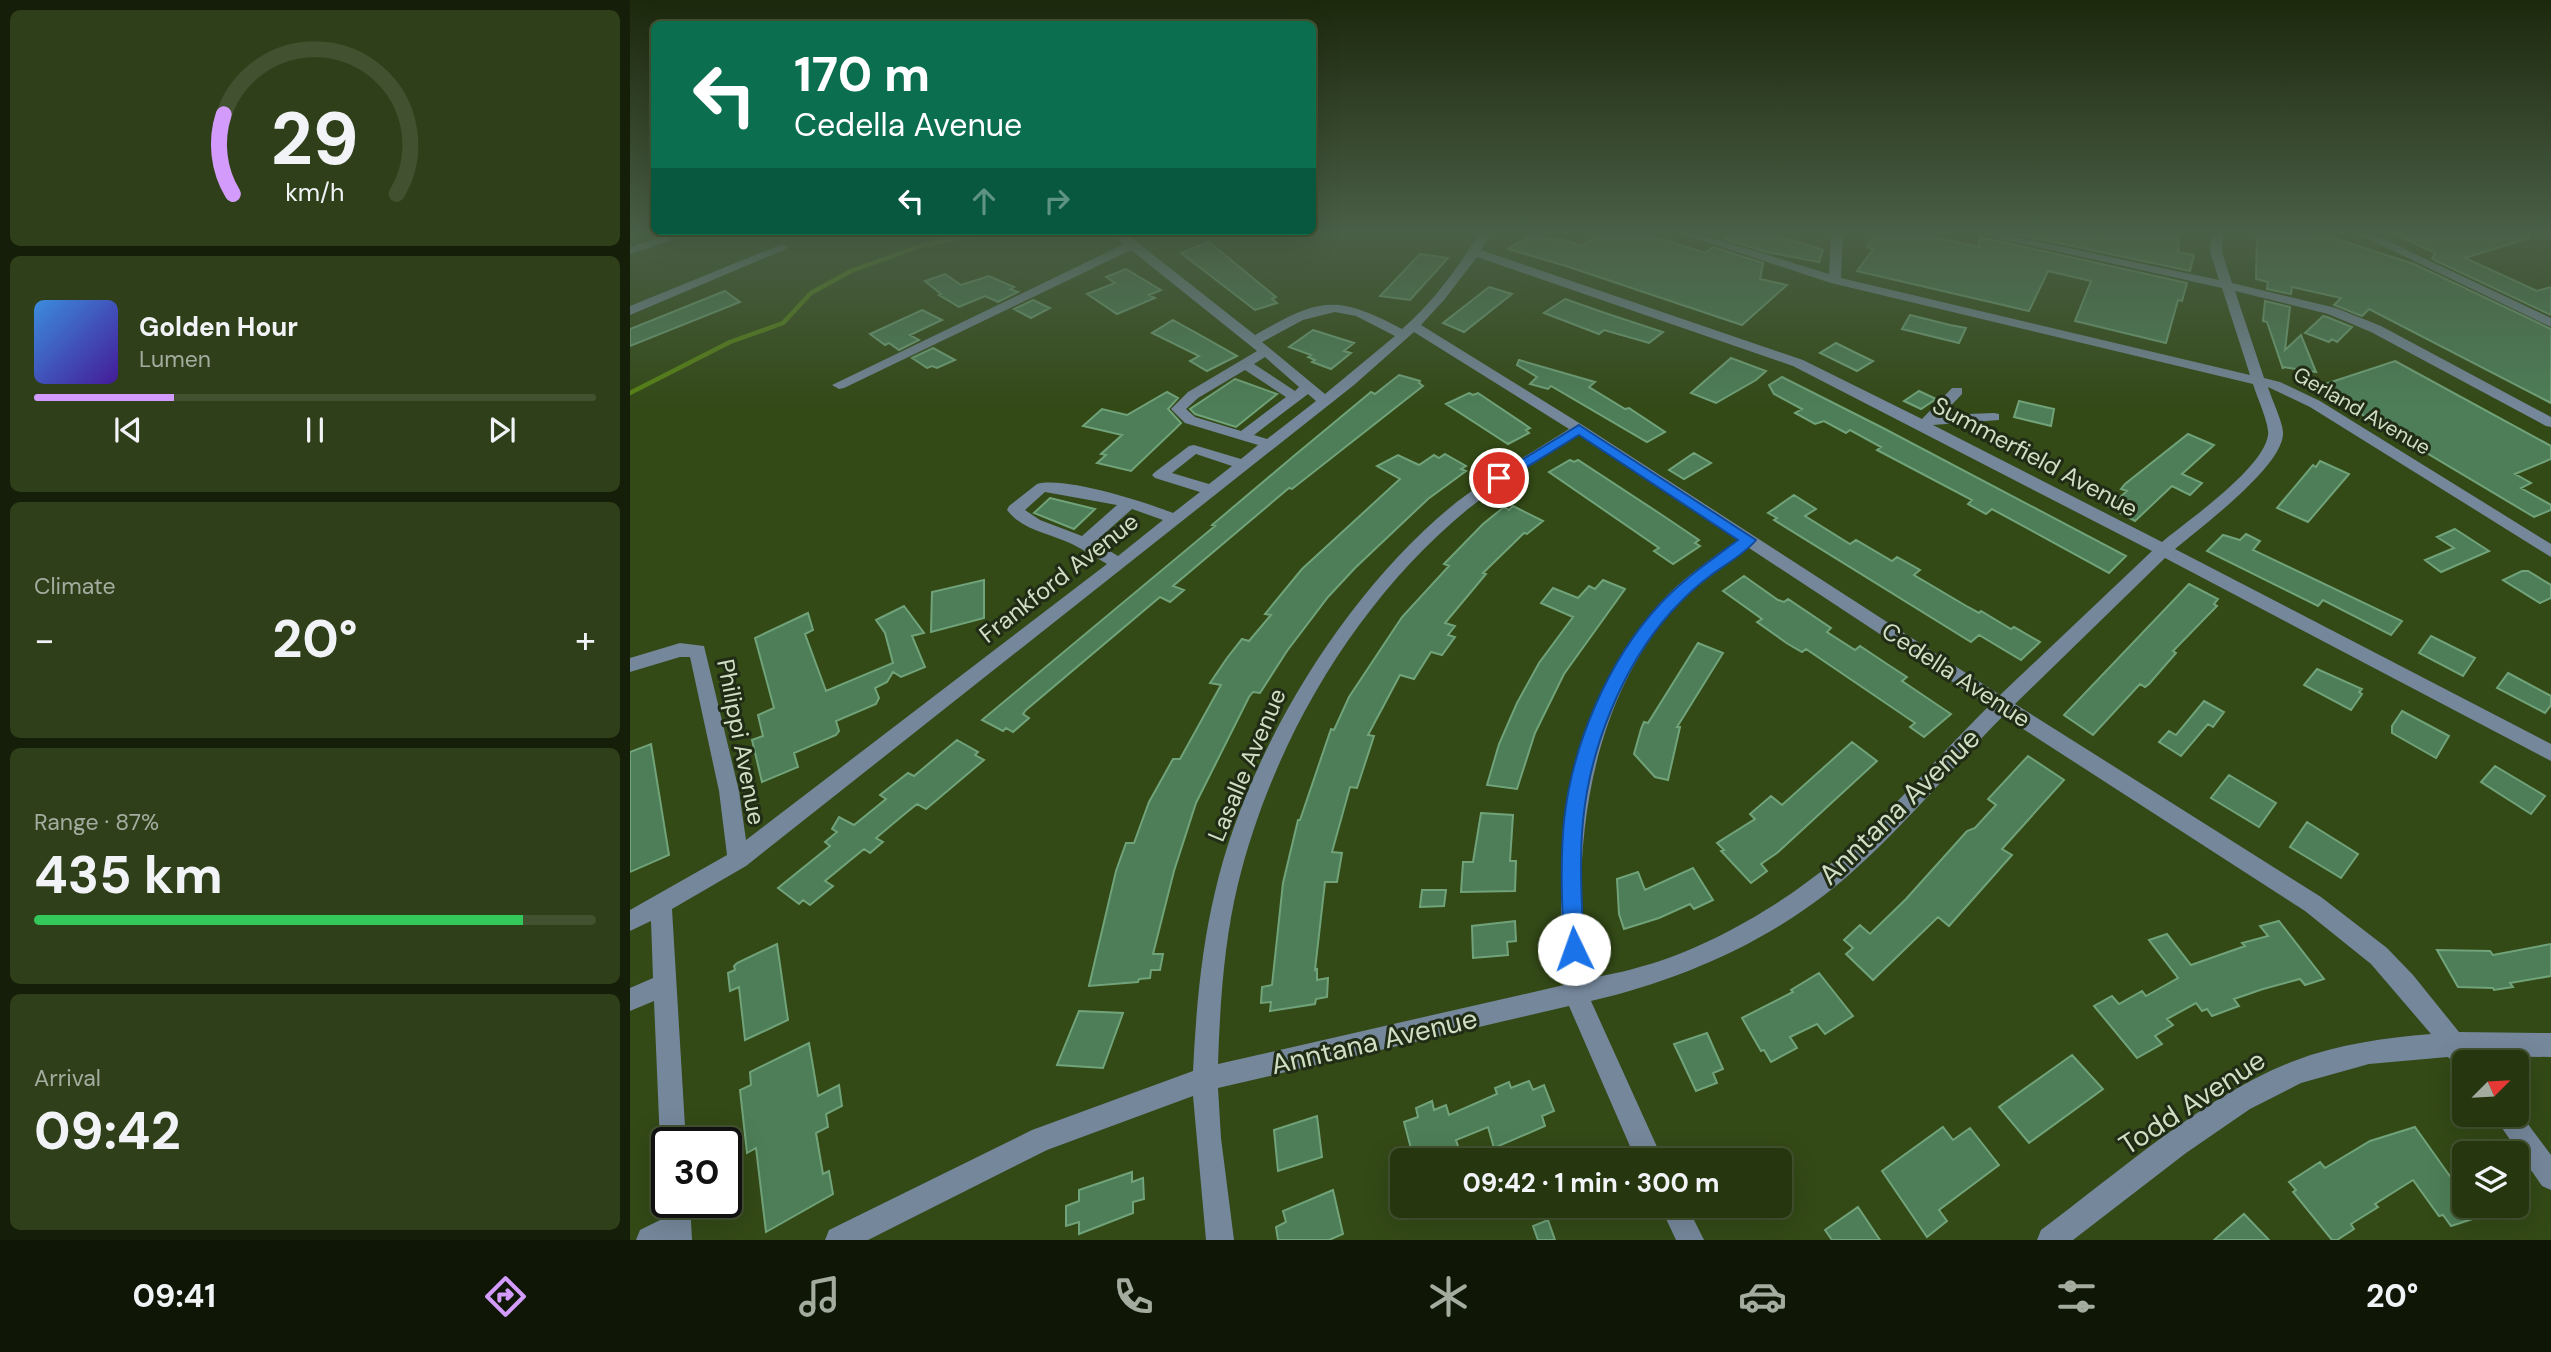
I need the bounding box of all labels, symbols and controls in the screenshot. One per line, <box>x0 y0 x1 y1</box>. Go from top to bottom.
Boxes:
text: 170 m <box>794 42 930 106</box>
icon: left <box>679 49 770 140</box>
text: 29 <box>271 92 359 187</box>
text: Cedella Avenue <box>794 104 1022 146</box>
text: km/h <box>285 176 345 209</box>
icon: left <box>892 182 930 220</box>
icon: ahead <box>965 182 1003 220</box>
icon: right <box>1038 182 1076 220</box>
text: Golden Hour <box>139 310 298 344</box>
text: Lumen <box>139 344 211 374</box>
street label: Gerland Avenue <box>2288 360 2436 462</box>
street label: Summerfield Avenue <box>1927 389 2143 524</box>
icon: previous <box>109 411 147 449</box>
icon: pause <box>296 411 334 449</box>
icon: next <box>483 411 521 449</box>
pin <box>1469 448 1529 508</box>
icon: arrive <box>1480 459 1518 497</box>
street label: Frankford Avenue <box>973 506 1145 650</box>
text: Climate <box>34 571 116 601</box>
text: 20° <box>272 605 358 673</box>
text: − <box>34 615 55 665</box>
text: + <box>575 615 596 665</box>
street label: Cedella Avenue <box>1876 615 2037 734</box>
street label: Philippi Avenue <box>710 656 773 827</box>
street label: Lasalle Avenue <box>1200 684 1293 846</box>
street label: Anntana Avenue <box>1811 720 1988 893</box>
text: Range · 87% <box>34 807 159 837</box>
text: 435 km <box>34 841 223 909</box>
position arrow <box>1537 912 1611 986</box>
street label: Anntana Avenue <box>1267 1000 1481 1083</box>
street label: Todd Avenue <box>2112 1041 2273 1164</box>
north arrow <box>2452 1050 2529 1127</box>
map controls <box>2452 1050 2529 1218</box>
text: Arrival <box>34 1063 101 1093</box>
text: 09:42 <box>34 1097 181 1165</box>
speed limit sign: 30 <box>651 1127 742 1218</box>
button: layers <box>2452 1141 2529 1218</box>
text: 09:42 · 1 min · 300 m <box>1463 1166 1719 1200</box>
icon: directions <box>481 1272 530 1321</box>
icon: music <box>795 1272 844 1321</box>
icon: phone <box>1109 1272 1158 1321</box>
icon: climate <box>1424 1272 1473 1321</box>
icon: car <box>1738 1272 1787 1321</box>
icon: filters <box>2052 1272 2101 1321</box>
text: 09:41 <box>133 1275 216 1317</box>
text: 20° <box>2366 1275 2418 1317</box>

